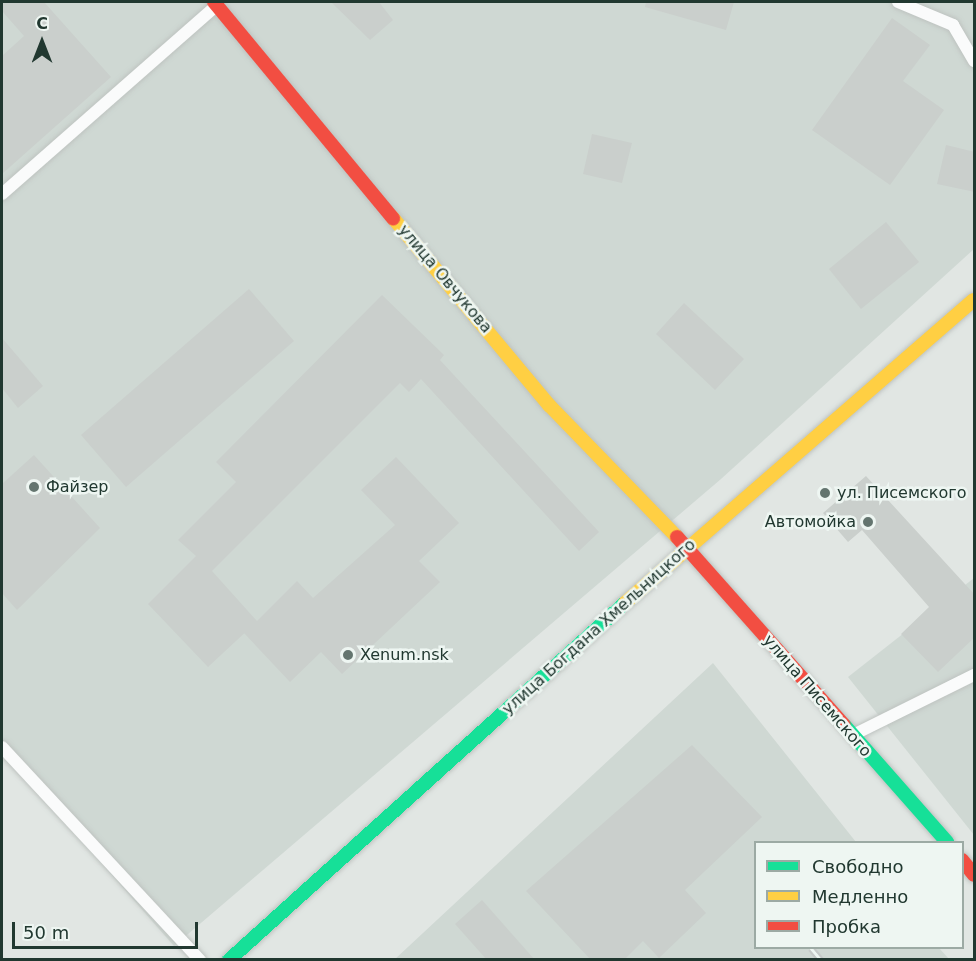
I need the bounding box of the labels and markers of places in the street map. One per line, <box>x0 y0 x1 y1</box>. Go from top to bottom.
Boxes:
place label: Файзер <box>46 477 108 497</box>
marker: Файзер <box>27 480 41 494</box>
place label: ул. Писемского <box>837 483 966 503</box>
marker: ул. Писемского <box>818 486 832 500</box>
place label: Автомойка <box>765 512 856 532</box>
marker: Автомойка <box>861 515 875 529</box>
place label: Xenum.nsk <box>360 645 449 665</box>
marker: Xenum.nsk <box>341 648 355 662</box>

